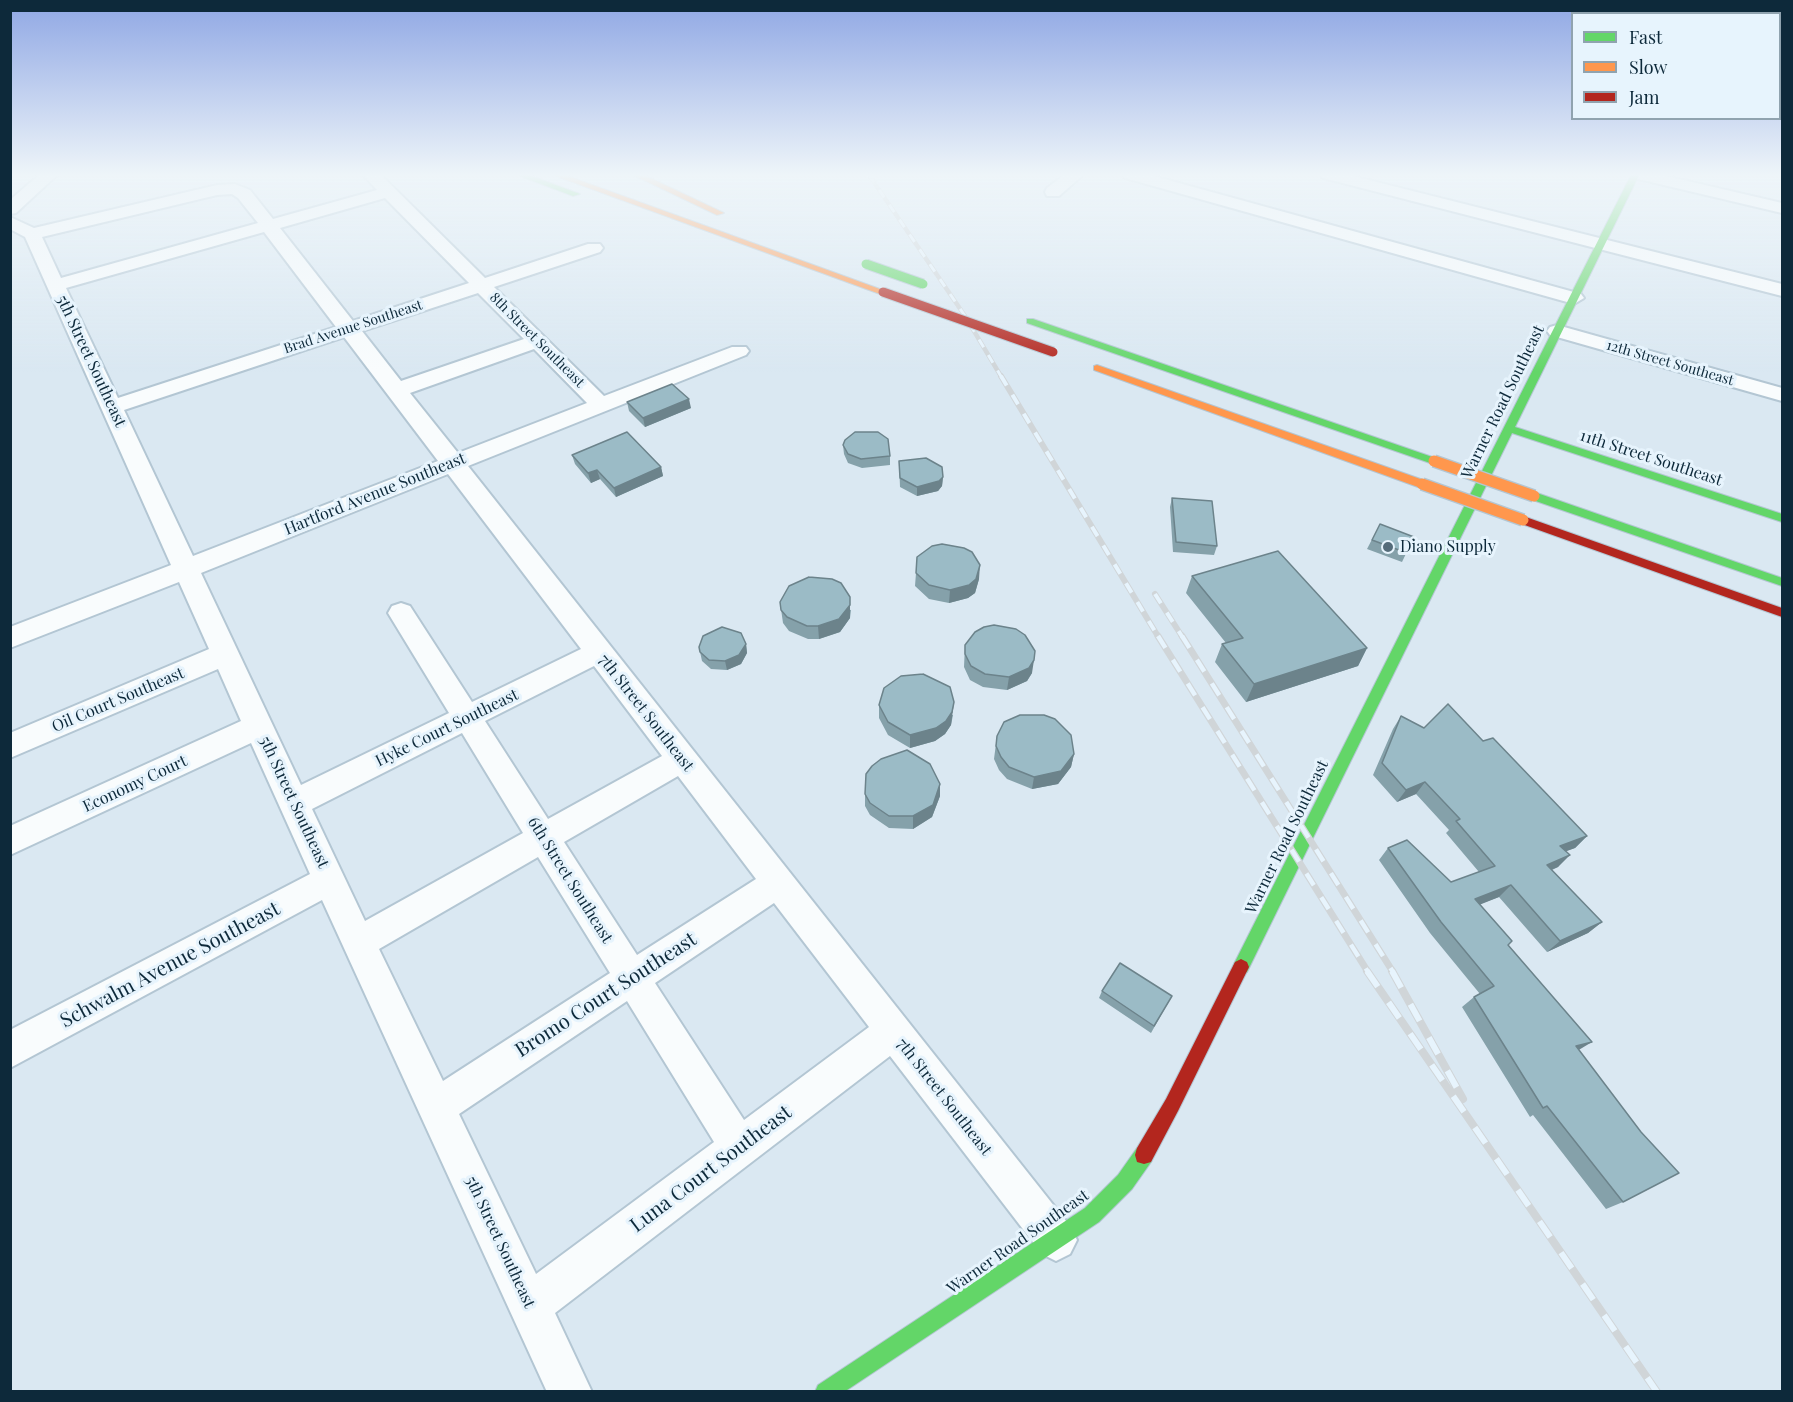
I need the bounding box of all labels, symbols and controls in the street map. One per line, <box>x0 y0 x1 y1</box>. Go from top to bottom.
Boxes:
legend <box>1571 12 1781 120</box>
text: Fast <box>1629 25 1662 49</box>
text: Slow <box>1629 55 1667 79</box>
text: Jam <box>1629 85 1659 109</box>
street label: 8th Street Southeast <box>486 289 588 391</box>
street label: 5th Street Southeast <box>52 292 130 430</box>
street label: Brad Avenue Southeast <box>281 297 425 357</box>
street label: Warner Road Southeast <box>1457 322 1549 482</box>
street label: 12th Street Southeast <box>1605 337 1735 389</box>
street label: 11th Street Southeast <box>1577 426 1725 490</box>
street label: Hartford Avenue Southeast <box>281 449 469 539</box>
place label: Diano Supply <box>1400 537 1496 557</box>
marker: Diano Supply <box>1381 540 1395 554</box>
street label: 7th Street Southeast <box>594 651 698 775</box>
street label: Oil Court Southeast <box>49 663 187 737</box>
street label: Hyke Court Southeast <box>372 685 522 771</box>
street label: 5th Street Southeast <box>255 733 333 871</box>
street label: Economy Court <box>80 752 190 816</box>
street label: Warner Road Southeast <box>1241 757 1333 917</box>
street label: 6th Street Southeast <box>523 813 617 947</box>
street label: Schwalm Avenue Southeast <box>56 897 284 1033</box>
street label: Bromo Court Southeast <box>511 927 701 1063</box>
street label: 7th Street Southeast <box>892 1035 996 1159</box>
street label: Luna Court Southeast <box>626 1100 796 1238</box>
street label: 5th Street Southeast <box>461 1173 539 1311</box>
street label: Warner Road Southeast <box>943 1186 1093 1298</box>

